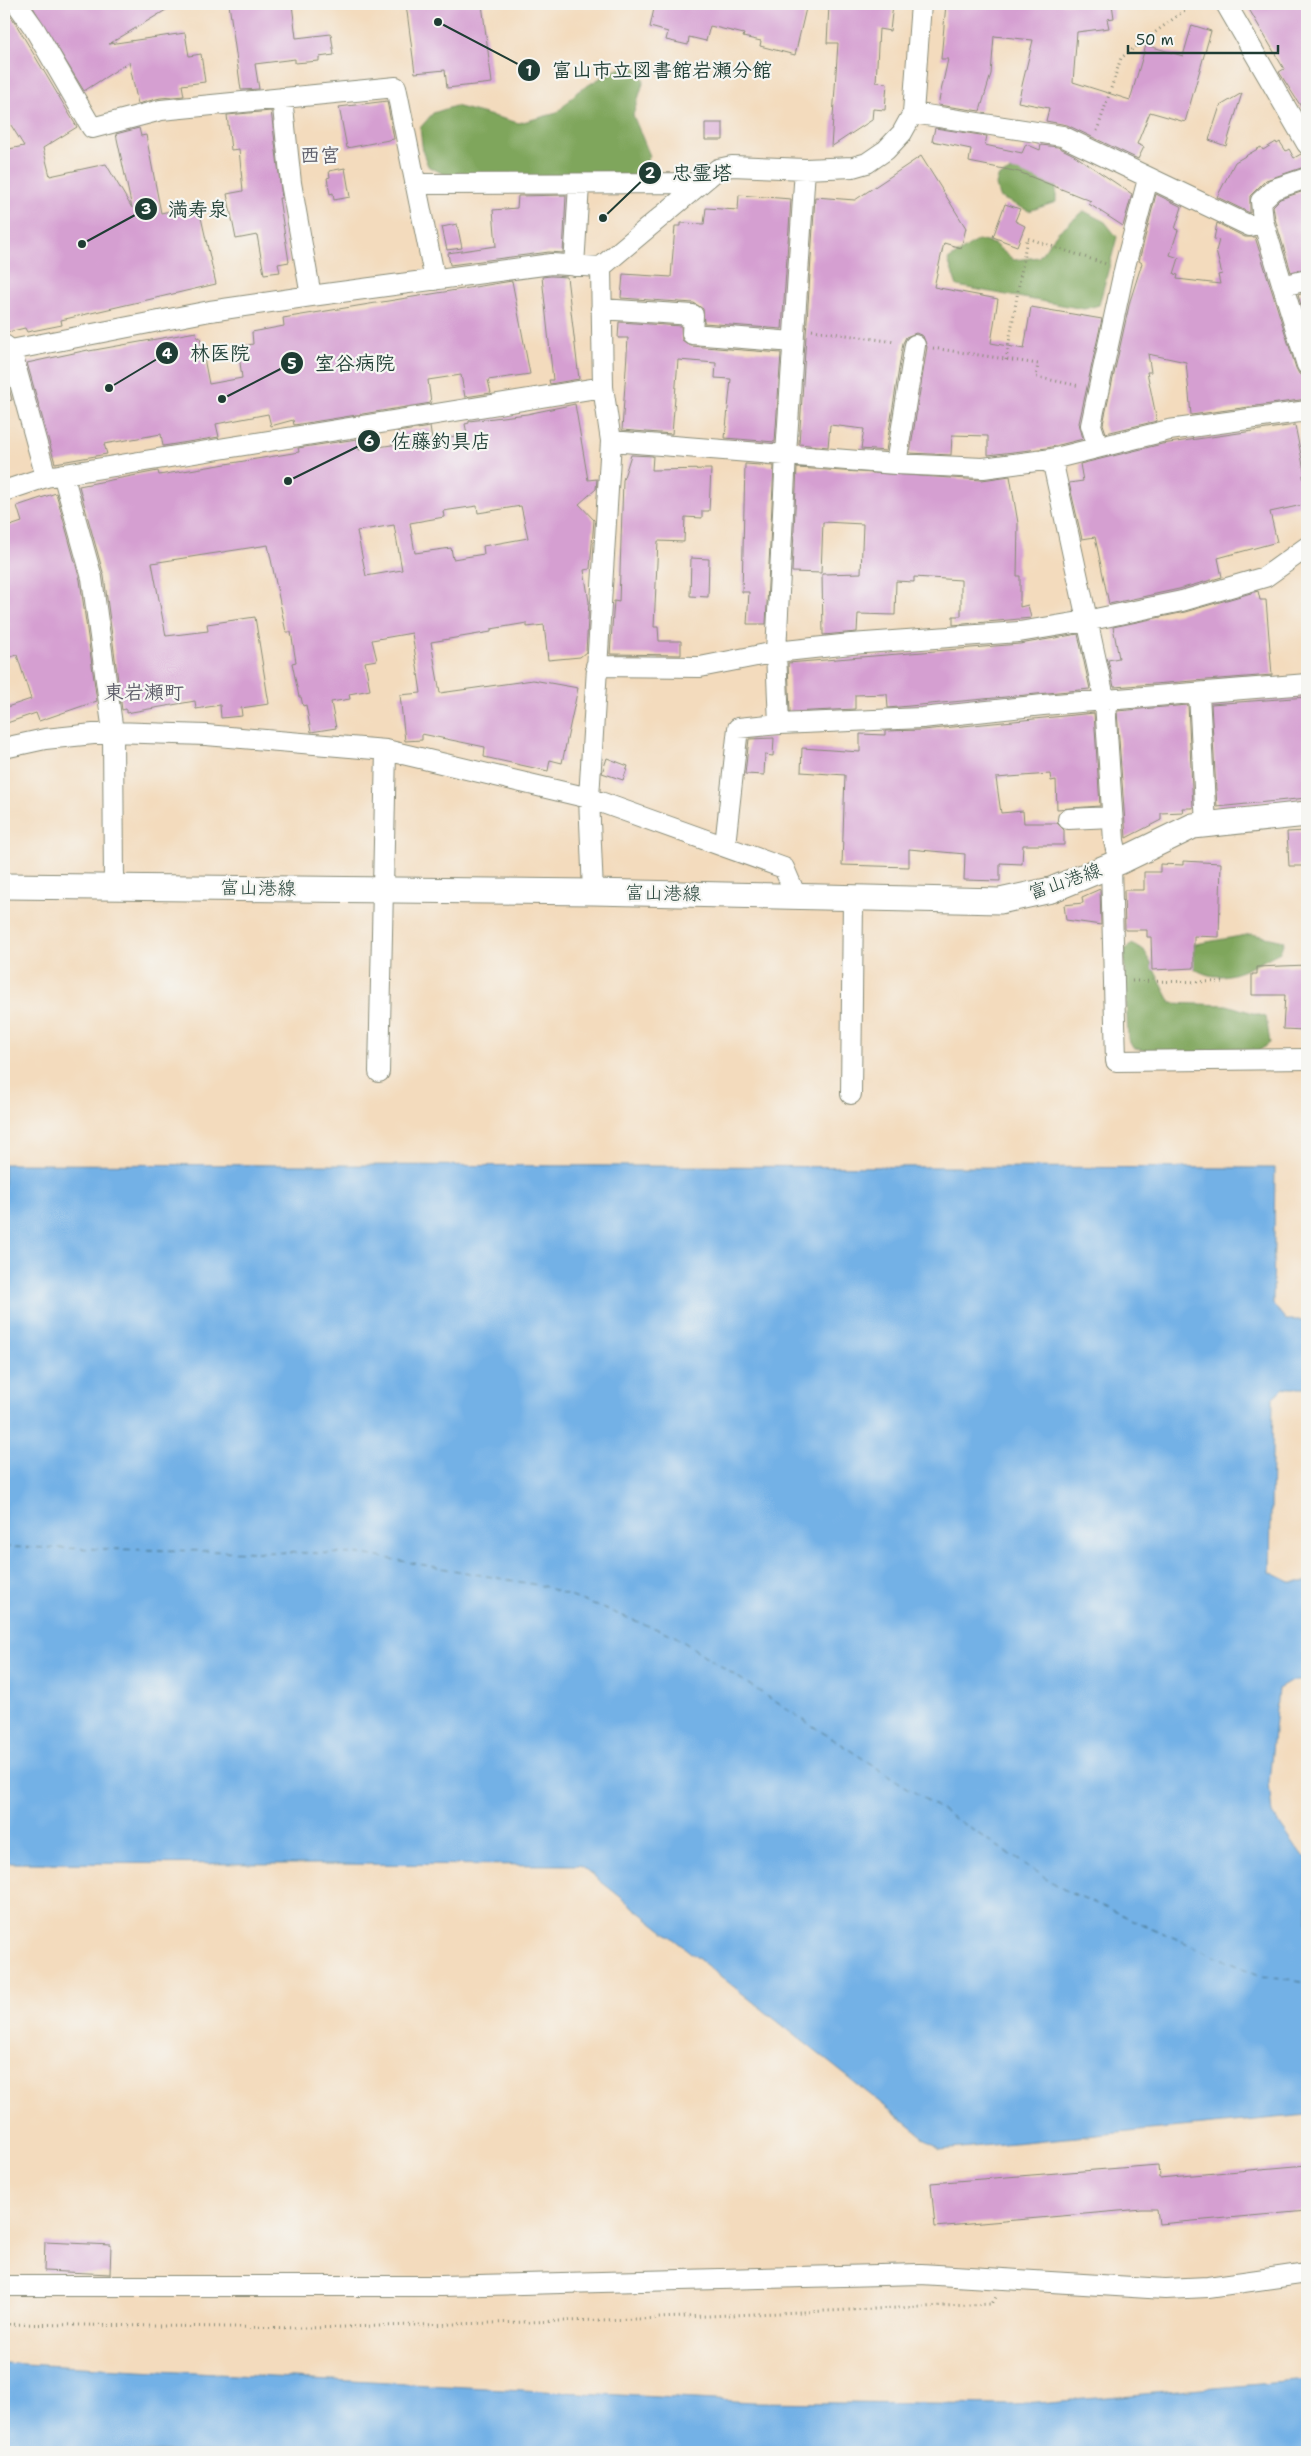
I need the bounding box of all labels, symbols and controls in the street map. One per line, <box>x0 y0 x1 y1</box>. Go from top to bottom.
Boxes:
scale bar <box>1128 22 1278 54</box>
text: 50 m <box>1136 30 1174 50</box>
callout: 富山市立図書館岩瀬分館 <box>517 53 782 88</box>
text: 富山市立図書館岩瀬分館 <box>552 57 772 83</box>
text: 1 <box>526 61 533 81</box>
district label: 西宮 <box>300 142 340 168</box>
callout: 忠霊塔 <box>637 155 742 190</box>
text: 忠霊塔 <box>672 160 732 186</box>
text: 2 <box>645 163 656 183</box>
callout: 満寿泉 <box>133 191 238 226</box>
text: 満寿泉 <box>168 196 228 222</box>
text: 3 <box>141 199 151 219</box>
callout: 林医院 <box>155 336 260 371</box>
text: 林医院 <box>190 340 250 366</box>
text: 4 <box>162 344 173 364</box>
callout: 室谷病院 <box>280 346 405 381</box>
text: 室谷病院 <box>315 350 395 376</box>
text: 5 <box>287 354 297 374</box>
callout: 佐藤釣具店 <box>356 424 501 459</box>
text: 佐藤釣具店 <box>391 428 491 454</box>
text: 6 <box>364 431 374 451</box>
district label: 東岩瀬町 <box>104 679 184 705</box>
street label: 富山港線 <box>1025 857 1105 905</box>
street label: 富山港線 <box>220 875 296 901</box>
street label: 富山港線 <box>625 880 701 906</box>

